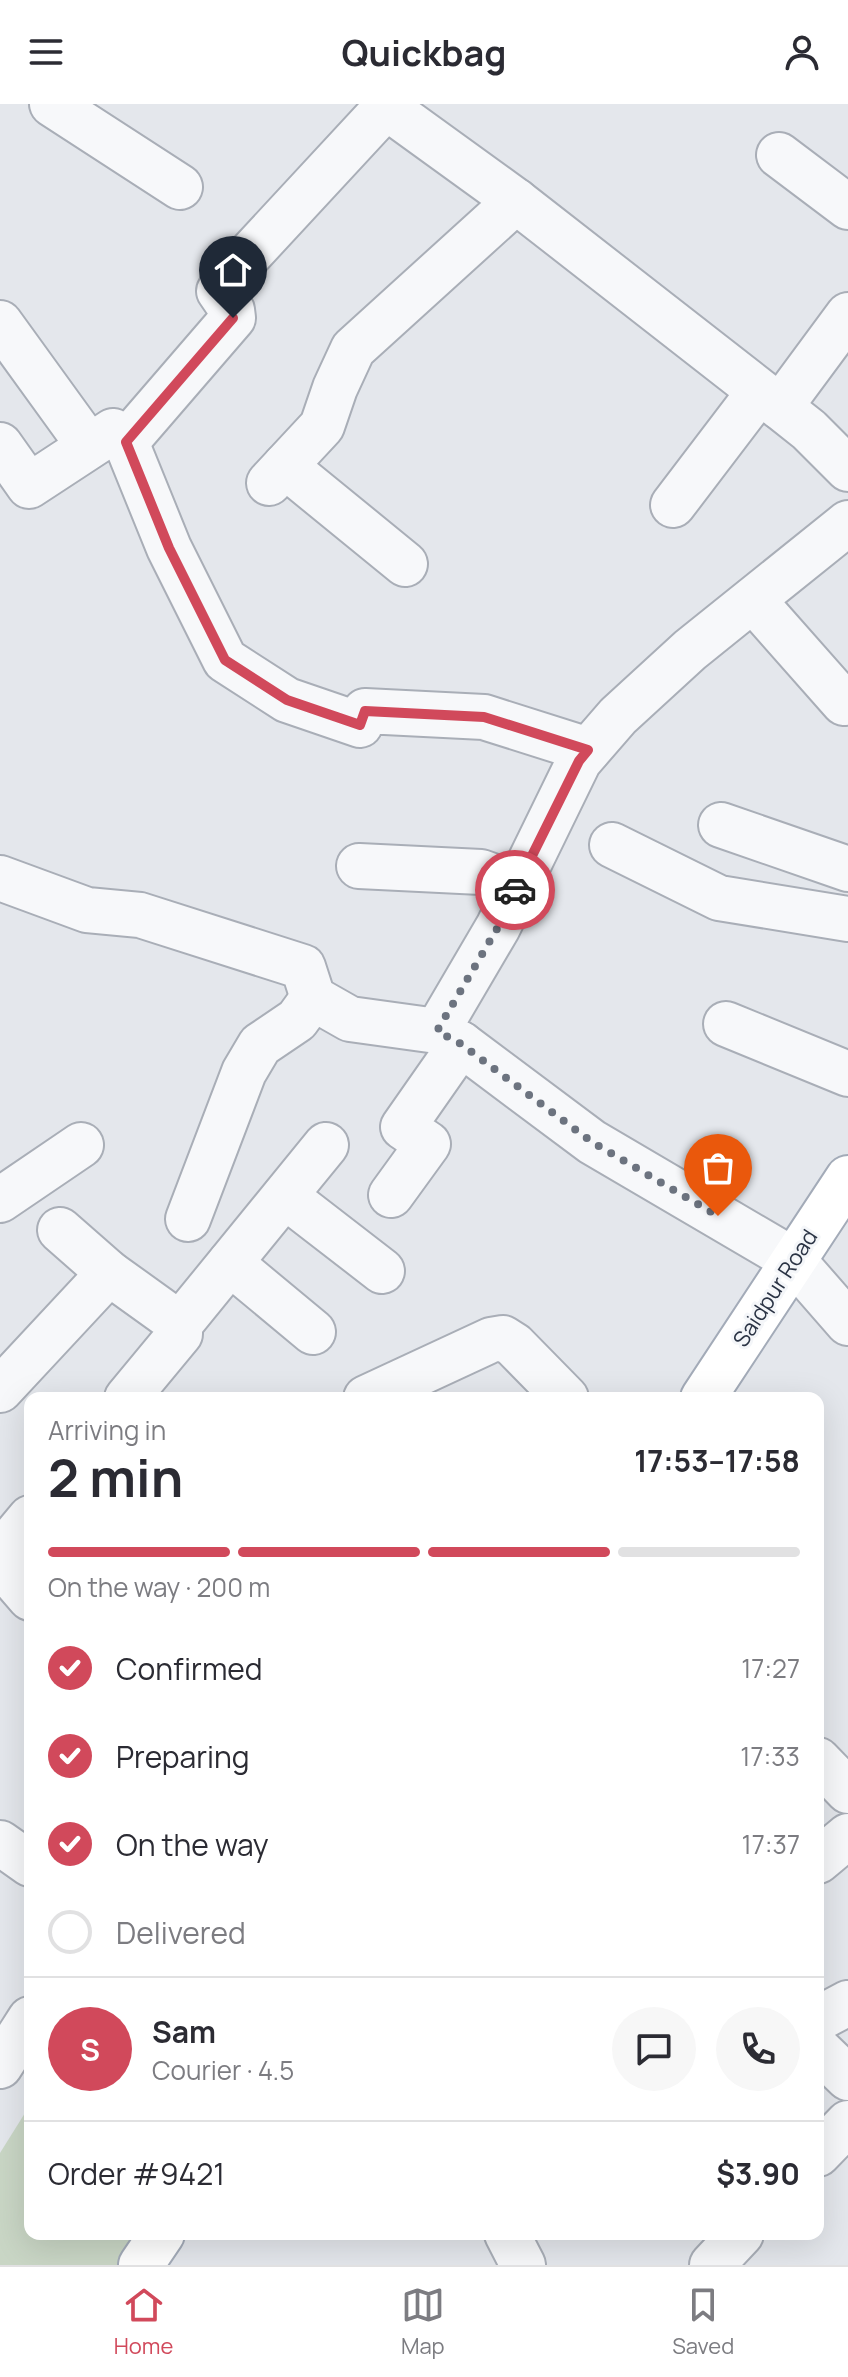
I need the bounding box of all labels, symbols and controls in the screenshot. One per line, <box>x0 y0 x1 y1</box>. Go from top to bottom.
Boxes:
text: Quickbag <box>342 28 506 77</box>
icon: menu <box>24 30 68 74</box>
icon: person <box>780 30 824 74</box>
pin <box>199 236 267 318</box>
icon: home <box>211 248 255 292</box>
courier <box>475 850 555 930</box>
icon: car <box>493 868 537 912</box>
pin <box>684 1134 752 1216</box>
icon: bag <box>696 1146 740 1190</box>
street label: Saidpur Road <box>726 1223 824 1353</box>
text: Arriving in <box>48 1412 166 1448</box>
text: 17:53–17:58 <box>634 1440 800 1481</box>
text: 2 min <box>48 1442 183 1513</box>
text: On the way · 200 m <box>48 1569 270 1605</box>
icon: check <box>48 1646 92 1690</box>
text: Confirmed <box>116 1648 263 1689</box>
text: 17:27 <box>741 1650 800 1686</box>
icon: check <box>48 1734 92 1778</box>
text: Preparing <box>116 1736 250 1777</box>
text: 17:33 <box>740 1738 800 1774</box>
icon: check <box>48 1822 92 1866</box>
text: On the way <box>116 1824 269 1865</box>
text: 17:37 <box>742 1826 800 1862</box>
text: Delivered <box>116 1912 246 1953</box>
button: chat <box>612 2007 696 2091</box>
button: phone <box>716 2007 800 2091</box>
text: Sam <box>152 2011 216 2052</box>
text: S <box>80 2029 100 2070</box>
text: Courier · 4.5 <box>152 2052 294 2088</box>
text: Order #9421 <box>48 2153 225 2194</box>
text: $3.90 <box>716 2153 800 2194</box>
tab: Home <box>114 2283 173 2361</box>
tab: Map <box>401 2283 445 2361</box>
tab: Saved <box>672 2283 734 2361</box>

